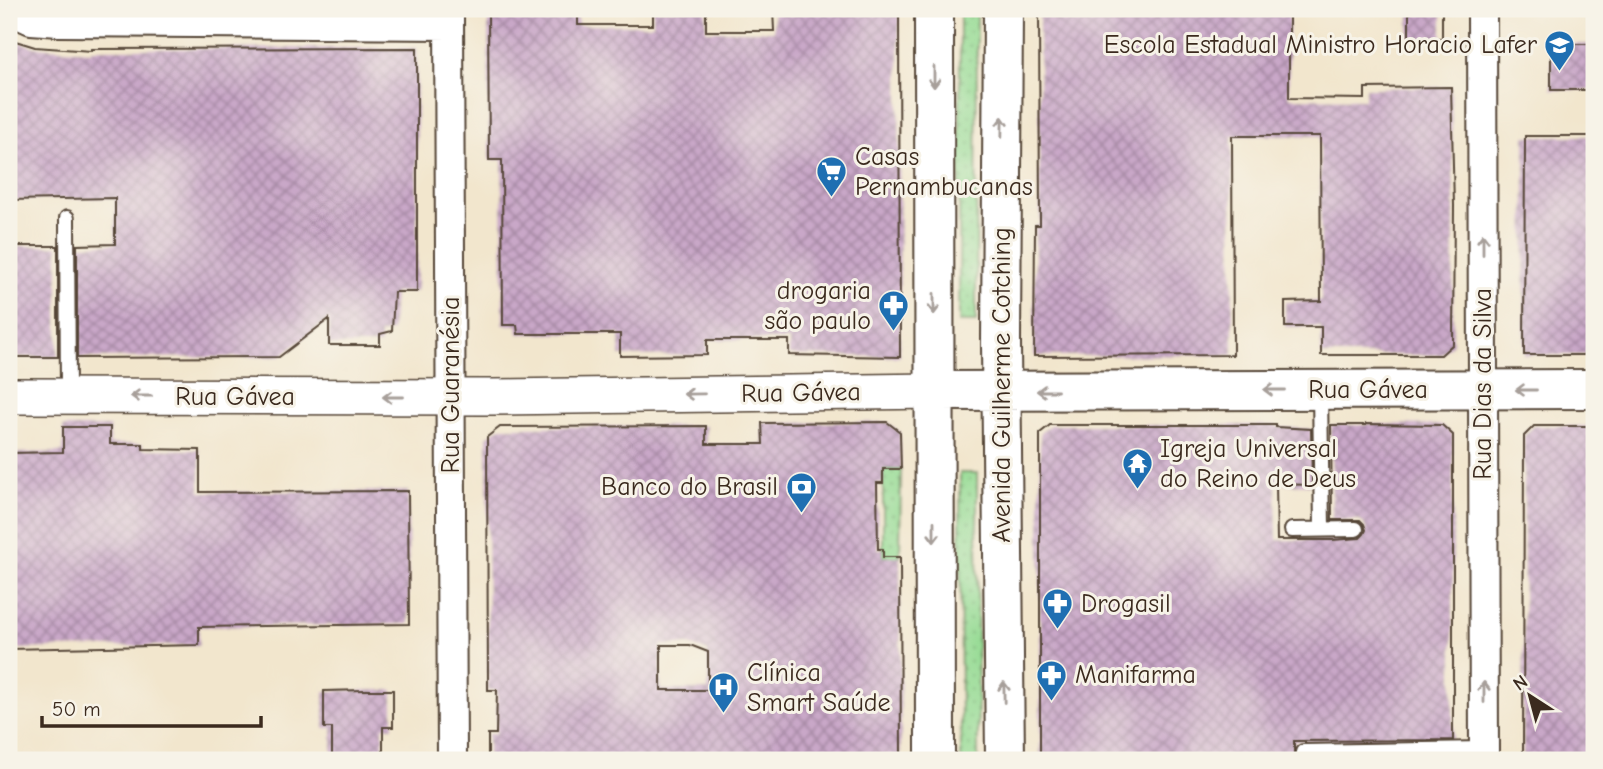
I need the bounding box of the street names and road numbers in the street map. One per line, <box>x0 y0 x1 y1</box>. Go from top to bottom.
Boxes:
street label: Avenida Guilherme Cotching <box>987 227 1017 543</box>
street label: Rua Dias da Silva <box>1468 288 1498 480</box>
street label: Rua Guaranésia <box>436 297 466 473</box>
street label: Rua Gávea <box>1308 375 1428 405</box>
street label: Rua Gávea <box>741 377 861 409</box>
street label: Rua Gávea <box>175 382 295 412</box>

